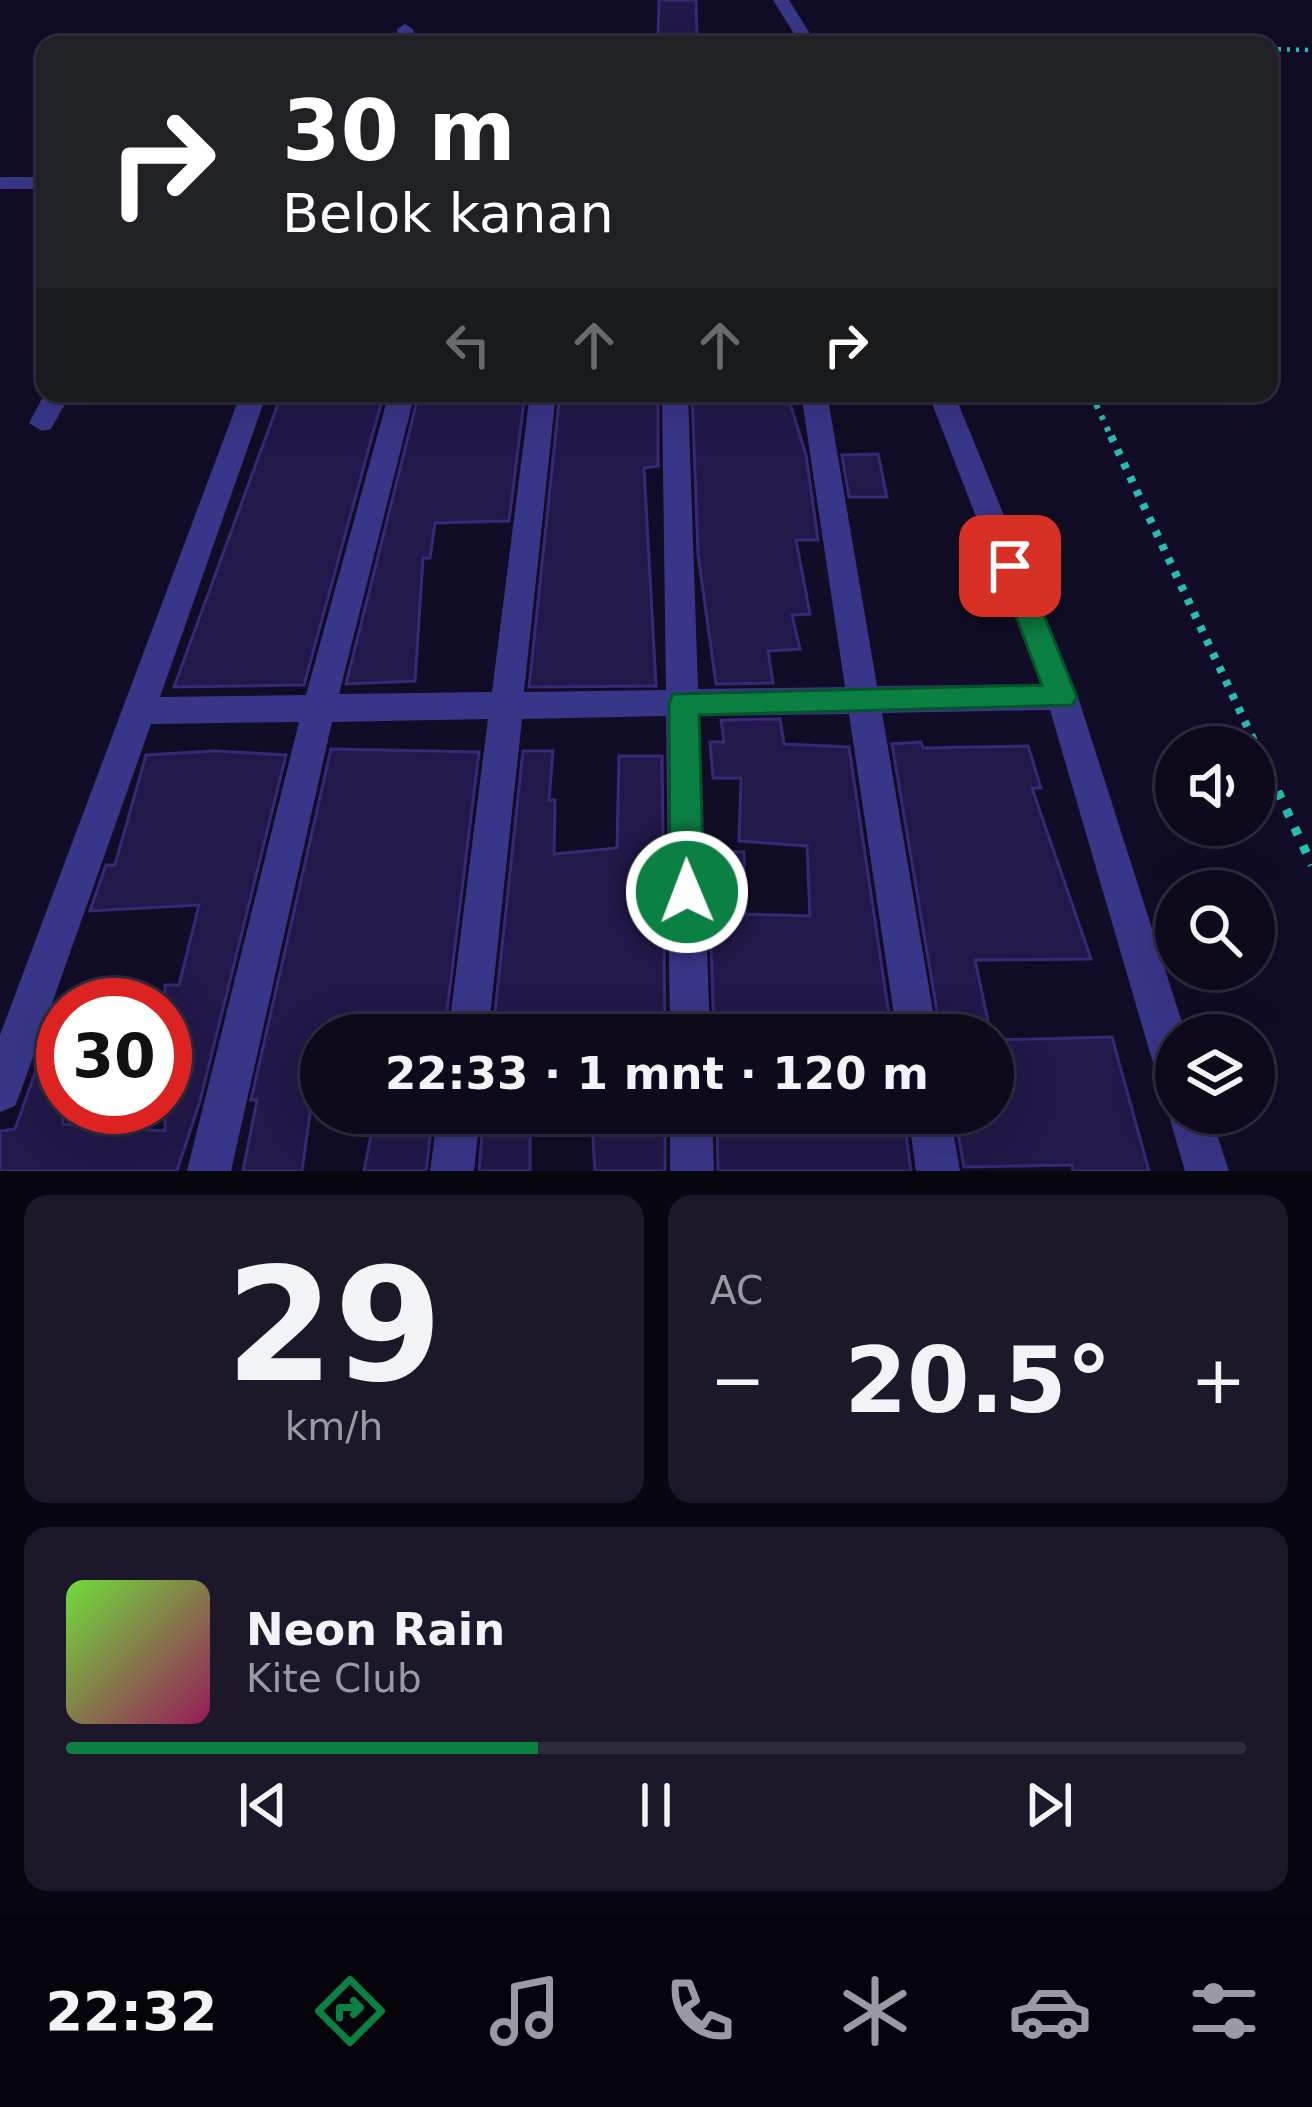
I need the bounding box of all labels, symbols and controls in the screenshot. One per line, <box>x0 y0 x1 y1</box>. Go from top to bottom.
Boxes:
text: 30 m <box>282 82 516 180</box>
icon: right <box>84 84 240 240</box>
text: Belok kanan <box>282 182 614 245</box>
icon: left <box>435 312 501 378</box>
icon: ahead <box>561 312 627 378</box>
icon: ahead <box>687 312 753 378</box>
icon: right <box>813 312 879 378</box>
pin <box>959 515 1061 617</box>
icon: arrive <box>977 533 1043 599</box>
map controls <box>1155 726 1275 1134</box>
button: sound <box>1155 726 1275 846</box>
position arrow <box>624 829 750 955</box>
button: search <box>1155 870 1275 990</box>
speed limit sign: 30 <box>36 978 192 1134</box>
button: layers <box>1155 1014 1275 1134</box>
text: 22:33 · 1 mnt · 120 m <box>385 1047 929 1100</box>
text: 29 <box>225 1235 443 1417</box>
text: AC <box>710 1268 763 1313</box>
text: 20.5° <box>844 1328 1112 1433</box>
text: − <box>710 1342 765 1419</box>
text: + <box>1191 1342 1246 1419</box>
text: km/h <box>285 1404 383 1449</box>
text: Neon Rain <box>246 1603 505 1656</box>
text: Kite Club <box>246 1656 422 1701</box>
icon: previous <box>230 1772 296 1838</box>
icon: pause <box>623 1772 689 1838</box>
icon: next <box>1016 1772 1082 1838</box>
icon: directions <box>308 1969 392 2053</box>
icon: music <box>483 1969 567 2053</box>
icon: phone <box>658 1969 742 2053</box>
icon: climate <box>833 1969 917 2053</box>
icon: car <box>1008 1969 1092 2053</box>
icon: filters <box>1182 1969 1266 2053</box>
text: 22:32 <box>45 1980 217 2043</box>

